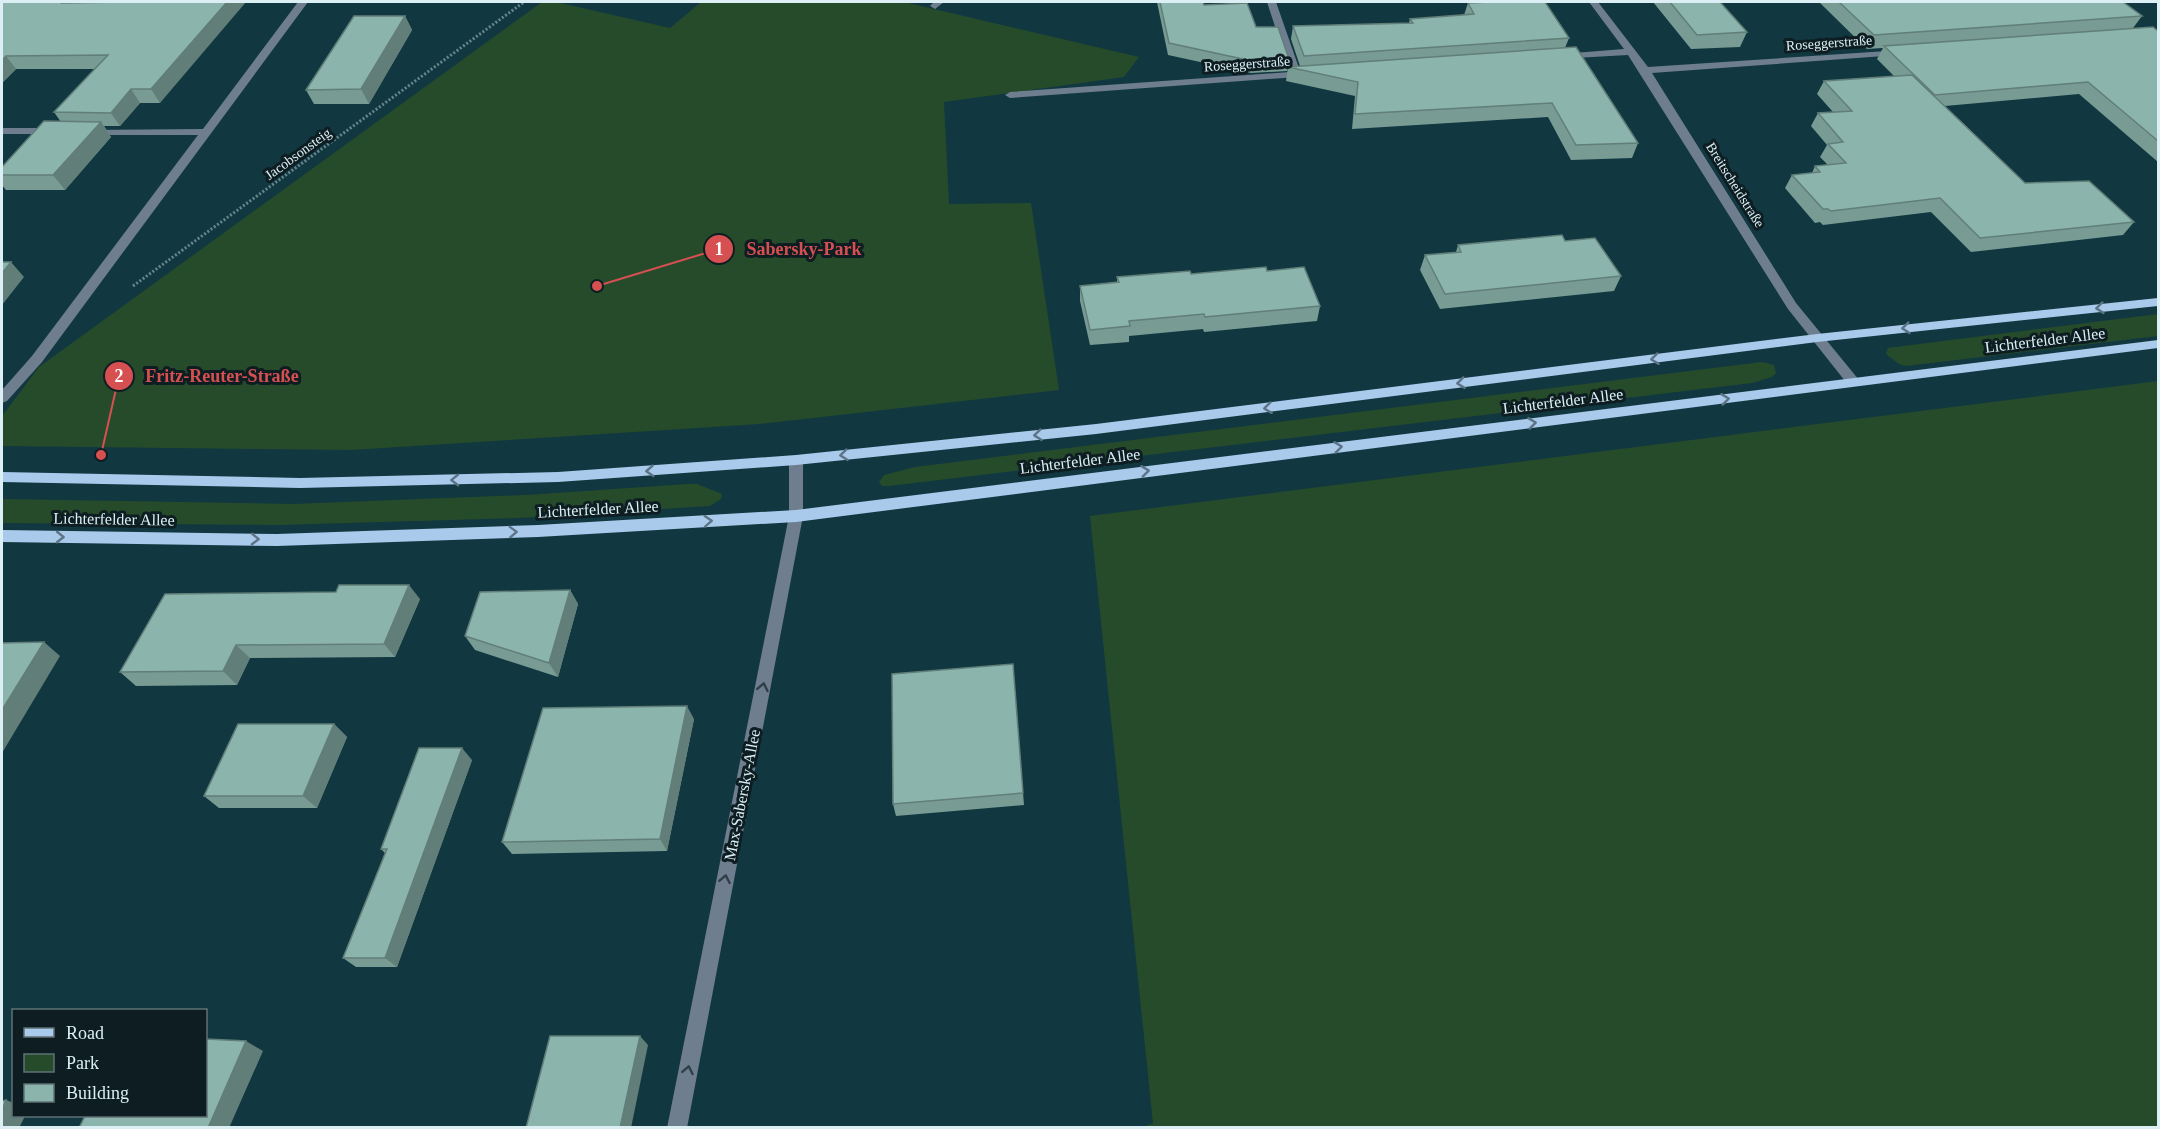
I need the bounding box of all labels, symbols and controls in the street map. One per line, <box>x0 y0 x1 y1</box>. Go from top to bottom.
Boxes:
street label: Roseggerstraße <box>1785 33 1873 53</box>
street label: Roseggerstraße <box>1203 54 1291 74</box>
street label: Jacobsonsteig <box>262 125 334 183</box>
street label: Breitscheidstraße <box>1703 140 1767 230</box>
callout: Sabersky-Park <box>704 231 873 267</box>
text: 1 <box>715 239 724 259</box>
text: Sabersky-Park <box>746 239 862 259</box>
one-way arrow <box>2096 301 2105 314</box>
one-way arrow <box>1902 322 1911 334</box>
street label: Lichterfelder Allee <box>1984 324 2106 356</box>
one-way arrow <box>1650 352 1659 364</box>
callout: Fritz-Reuter-Straße <box>104 358 311 394</box>
text: 2 <box>115 366 124 386</box>
text: Fritz-Reuter-Straße <box>145 366 299 386</box>
one-way arrow <box>1457 376 1466 389</box>
street label: Lichterfelder Allee <box>1502 385 1624 417</box>
one-way arrow <box>1721 393 1730 405</box>
one-way arrow <box>1263 401 1272 413</box>
one-way arrow <box>1527 417 1536 429</box>
one-way arrow <box>1033 428 1043 441</box>
one-way arrow <box>1334 441 1343 454</box>
street label: Lichterfelder Allee <box>1019 445 1141 477</box>
one-way arrow <box>839 449 849 461</box>
one-way arrow <box>645 464 654 477</box>
one-way arrow <box>1140 465 1149 478</box>
one-way arrow <box>450 474 459 486</box>
street label: Lichterfelder Allee <box>537 497 659 521</box>
street label: Lichterfelder Allee <box>53 509 175 529</box>
one-way arrow <box>703 515 712 528</box>
one-way arrow <box>508 525 517 538</box>
one-way arrow <box>55 530 64 543</box>
one-way arrow <box>250 533 259 546</box>
one-way arrow <box>756 683 769 693</box>
street label: Max-Sabersky-Allee <box>721 728 764 862</box>
one-way arrow <box>718 874 731 884</box>
legend <box>12 1009 207 1117</box>
text: Road <box>66 1023 104 1043</box>
text: Park <box>66 1053 99 1073</box>
one-way arrow <box>681 1065 694 1075</box>
text: Building <box>66 1083 129 1103</box>

